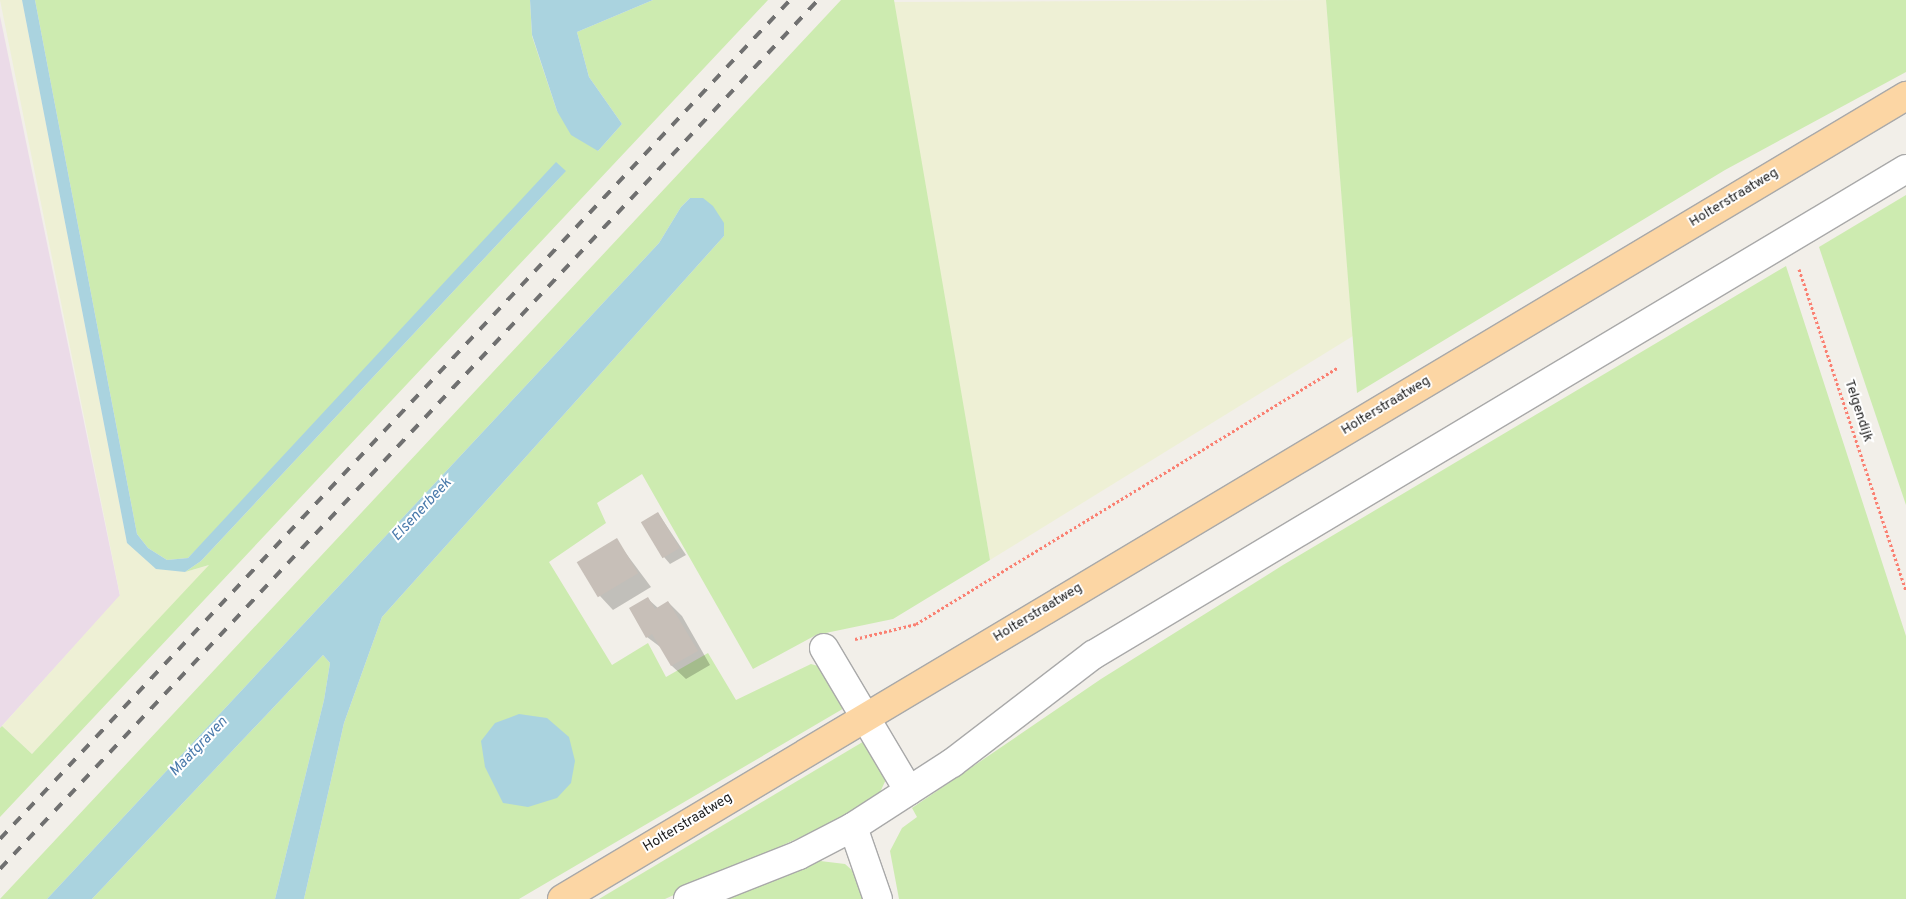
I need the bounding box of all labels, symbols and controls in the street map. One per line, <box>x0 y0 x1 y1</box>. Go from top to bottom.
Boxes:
street label: Holterstraatweg <box>1686 165 1782 231</box>
street label: Holterstraatweg <box>1338 373 1434 439</box>
street label: Telgendijk <box>1840 378 1876 444</box>
water label: Elsenerbeek <box>388 475 456 545</box>
street label: Holterstraatweg <box>990 580 1086 646</box>
water label: Maatgraven <box>166 713 232 781</box>
street label: Holterstraatweg <box>640 790 736 856</box>

